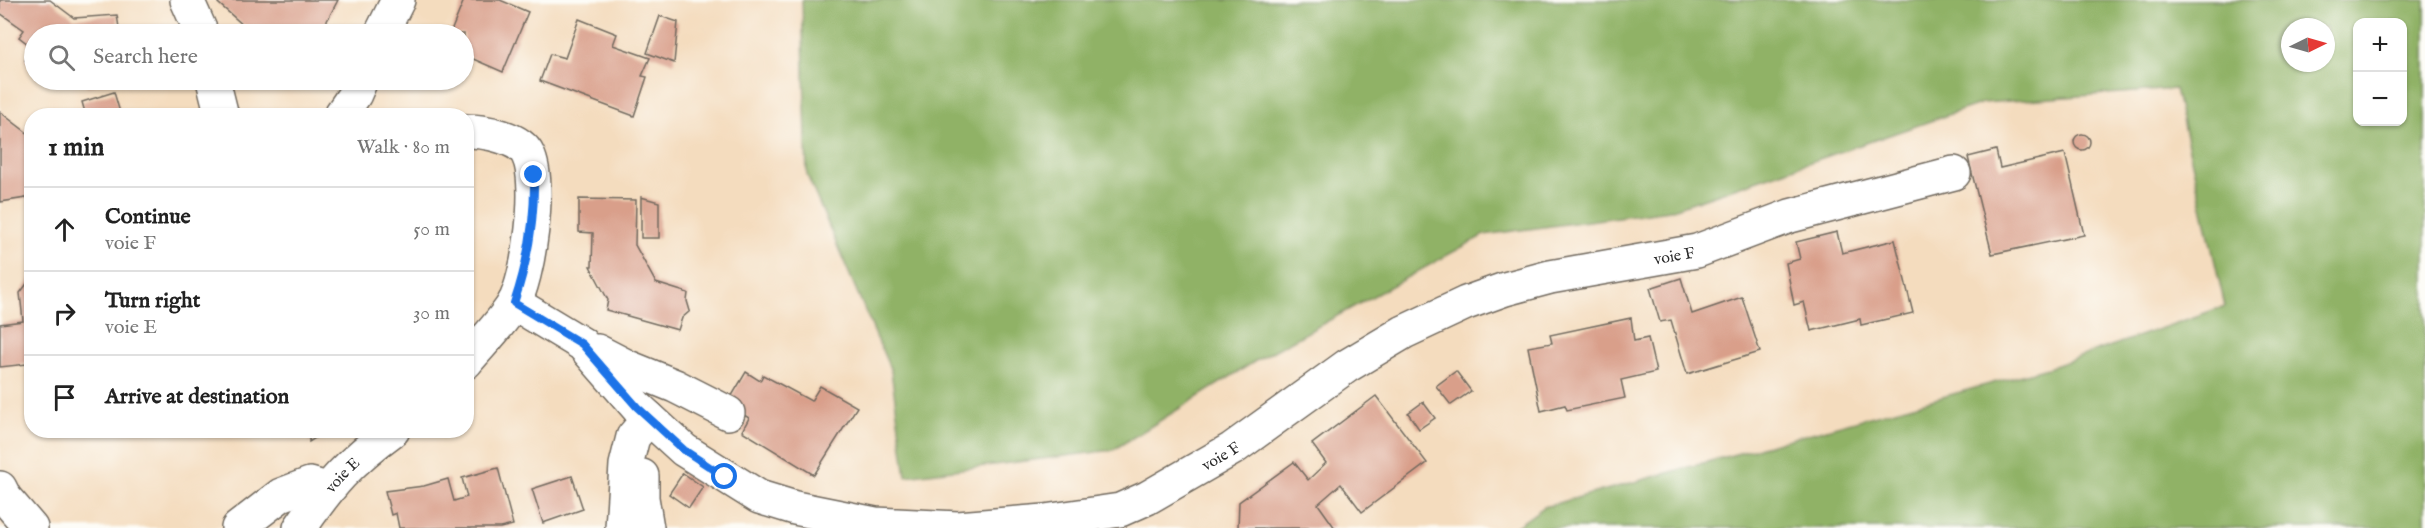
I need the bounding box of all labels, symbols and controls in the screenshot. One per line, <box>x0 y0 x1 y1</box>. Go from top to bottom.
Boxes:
north arrow <box>2281 18 2335 72</box>
map controls <box>2353 18 2407 126</box>
button: + <box>2353 18 2407 72</box>
search box <box>24 24 474 90</box>
icon: search <box>45 41 78 74</box>
text: Search here <box>93 43 198 71</box>
button: − <box>2353 72 2407 126</box>
text: 1 min <box>48 131 104 164</box>
text: Walk · 80 m <box>357 135 450 160</box>
route end <box>520 161 546 187</box>
text: Continue <box>105 203 191 231</box>
icon: ahead <box>48 213 81 246</box>
text: 50 m <box>413 217 450 242</box>
text: voie F <box>105 231 156 256</box>
street label: voie F <box>1653 244 1696 270</box>
text: Turn right <box>105 287 200 315</box>
icon: right <box>48 297 81 330</box>
text: 30 m <box>413 301 450 326</box>
text: voie E <box>105 315 157 340</box>
icon: arrive <box>48 381 81 414</box>
text: Arrive at destination <box>105 383 289 411</box>
street label: voie F <box>1199 438 1245 476</box>
street label: voie E <box>322 454 365 498</box>
route start <box>711 463 737 489</box>

